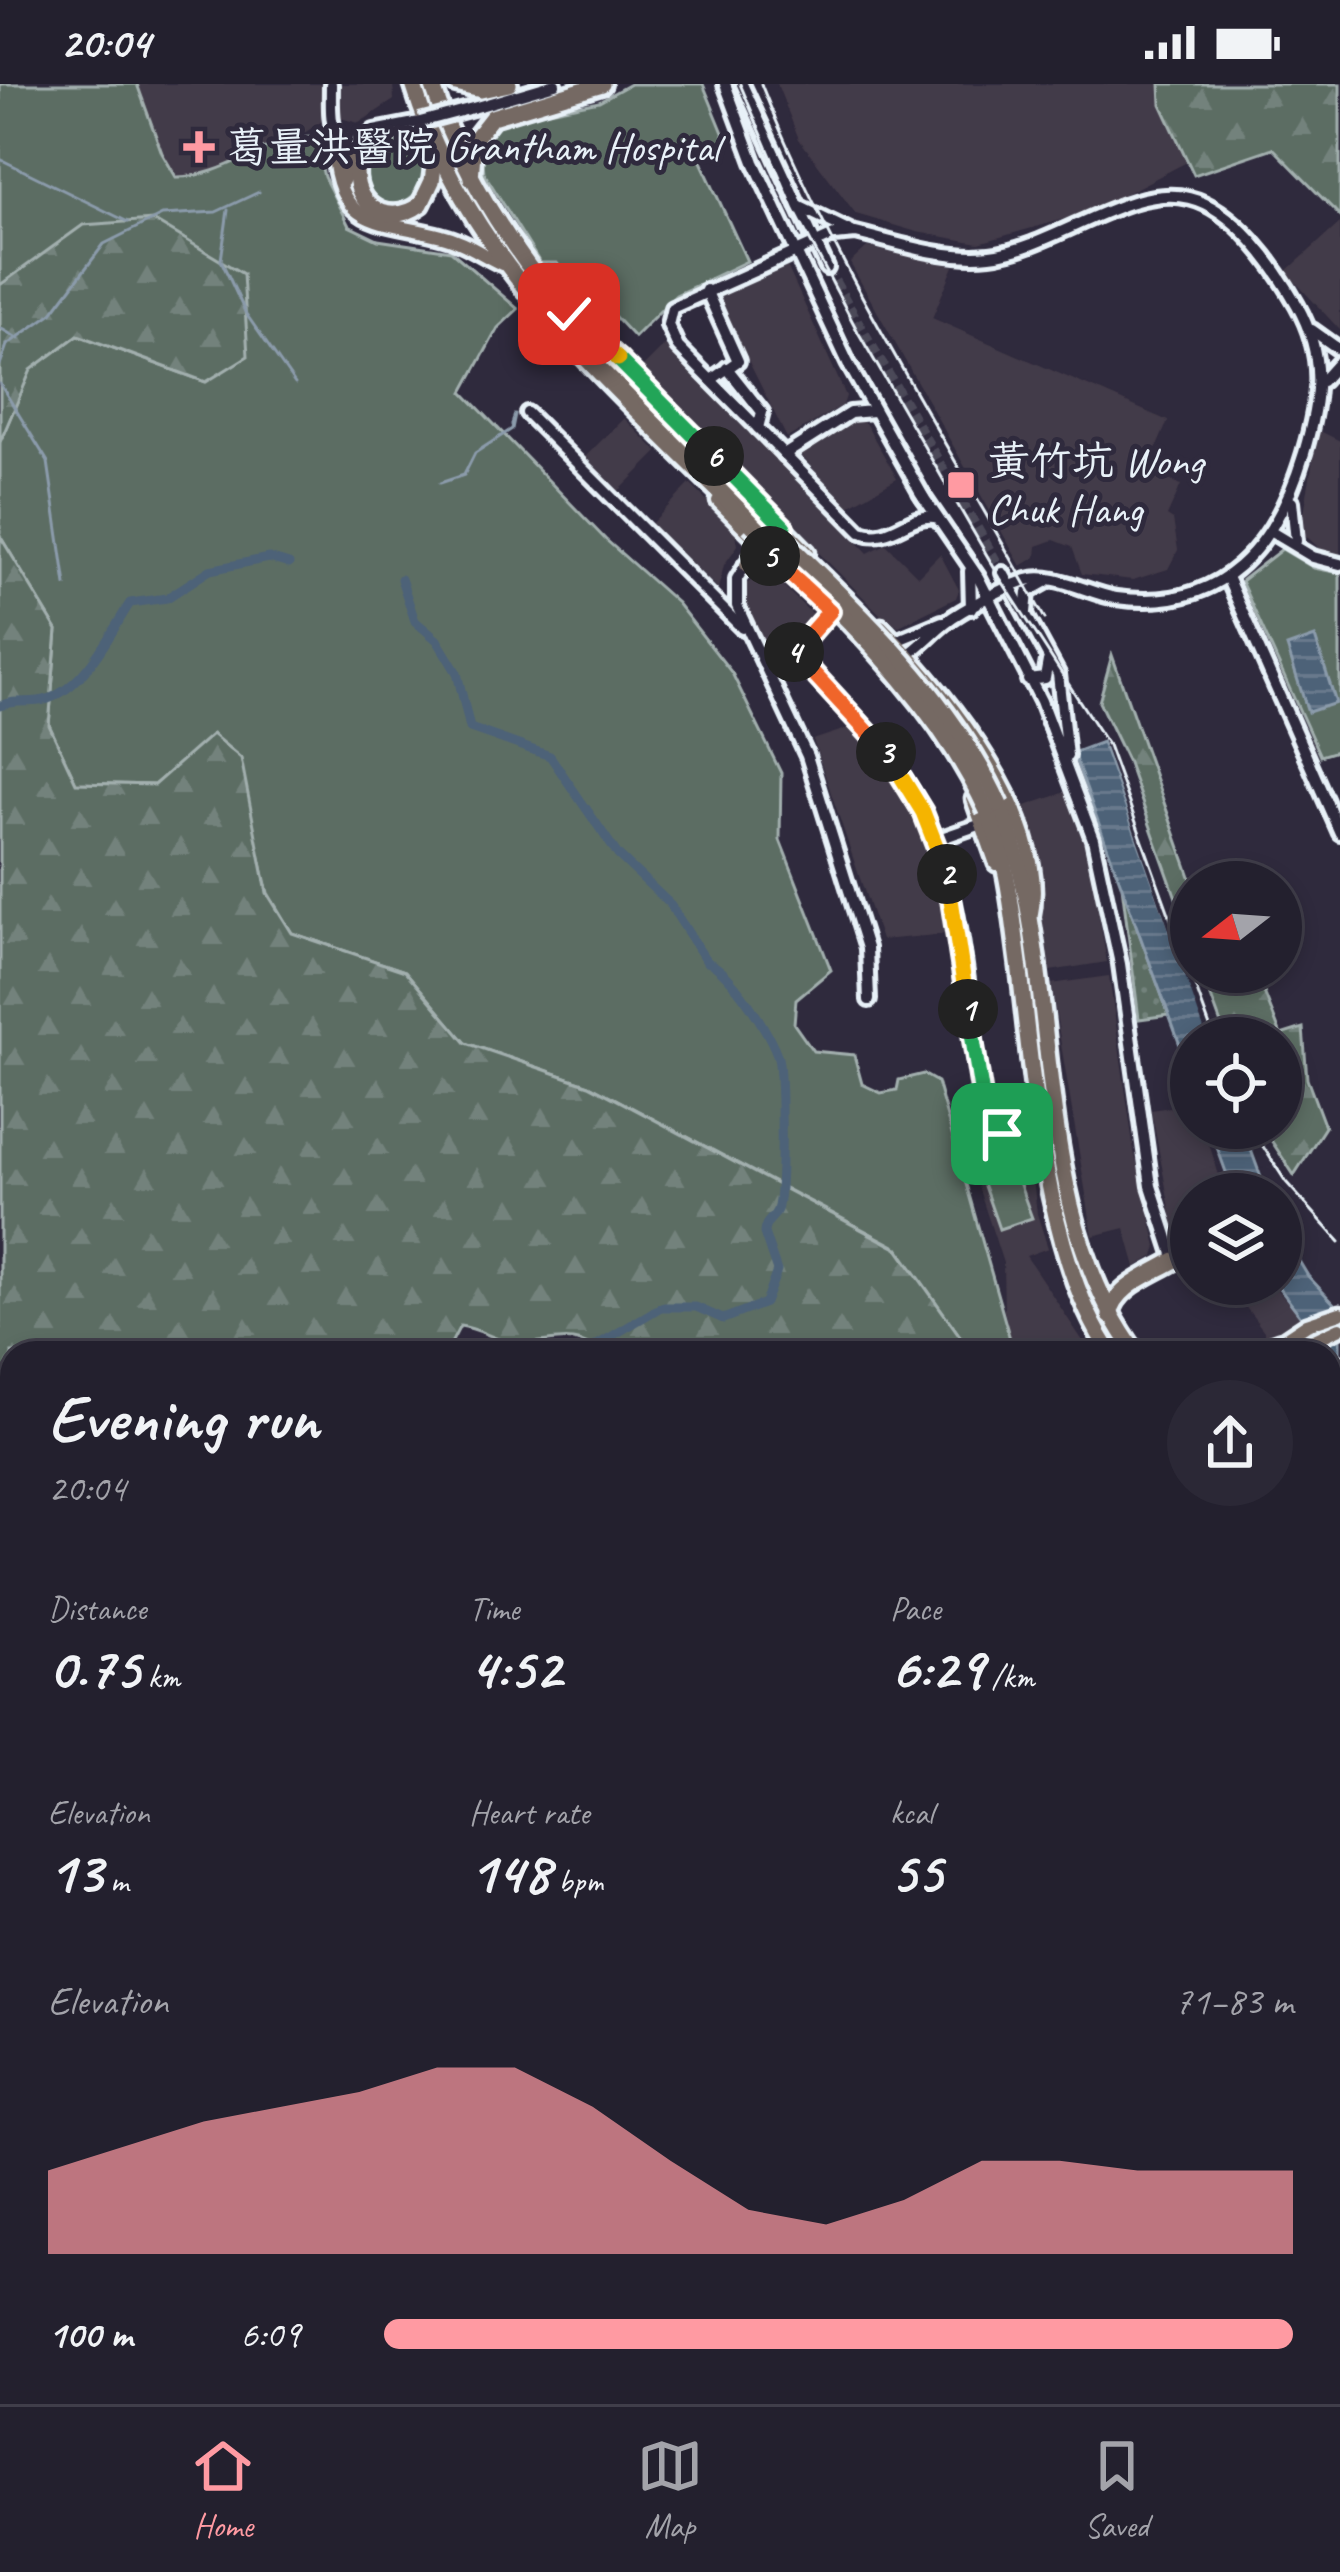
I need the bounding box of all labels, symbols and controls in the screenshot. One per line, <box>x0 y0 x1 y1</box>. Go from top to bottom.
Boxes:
text: 20:04 <box>60 14 150 71</box>
place label: 葛量洪醫院 Grantham Hospital <box>226 121 726 174</box>
marker: 葛量洪醫院 Grantham Hospital <box>183 131 215 163</box>
pin <box>518 263 620 365</box>
icon: check <box>536 281 602 347</box>
pin: 6 <box>684 426 744 486</box>
text: 6 <box>706 435 722 477</box>
place label: 黃竹坑 Wong Chuk Hang <box>988 435 1206 536</box>
marker: 黃竹坑 Wong Chuk Hang <box>945 469 977 501</box>
pin: 5 <box>740 526 800 586</box>
text: 5 <box>763 535 777 577</box>
pin: 4 <box>764 622 824 682</box>
text: 4 <box>787 631 801 673</box>
pin: 3 <box>856 722 916 782</box>
text: 3 <box>879 731 893 773</box>
pin: 2 <box>917 844 977 904</box>
text: 2 <box>940 853 954 895</box>
north arrow <box>1170 861 1302 993</box>
map controls <box>1170 861 1302 1305</box>
pin: 1 <box>938 979 998 1039</box>
text: 1 <box>961 988 975 1030</box>
button: locate <box>1170 1017 1302 1149</box>
pin <box>951 1083 1053 1185</box>
icon: arrive <box>969 1101 1035 1167</box>
button: layers <box>1170 1173 1302 1305</box>
text: Evening run <box>48 1377 318 1460</box>
button: share <box>1167 1380 1293 1506</box>
text: 20:04 <box>48 1464 126 1513</box>
text: Distance <box>48 1588 146 1630</box>
text: Time <box>469 1588 520 1630</box>
text: Pace <box>890 1588 941 1630</box>
text: 0.75 <box>48 1630 140 1706</box>
text: 4:52 <box>469 1630 561 1706</box>
text: 6:29 <box>890 1630 983 1706</box>
text: km <box>140 1656 180 1698</box>
text: /km <box>983 1656 1035 1698</box>
text: Elevation <box>48 1792 150 1834</box>
text: Heart rate <box>469 1792 589 1834</box>
text: kcal <box>890 1792 934 1834</box>
text: 13 <box>48 1834 102 1910</box>
text: 148 <box>469 1834 550 1910</box>
text: 55 <box>890 1834 942 1910</box>
text: m <box>102 1860 128 1902</box>
text: bpm <box>550 1860 603 1902</box>
text: Elevation <box>48 1977 168 2026</box>
text: 71–83 m <box>1174 1977 1293 2026</box>
text: 100 m <box>48 2310 132 2359</box>
text: 6:09 <box>240 2310 300 2359</box>
tab: Home <box>190 2433 256 2547</box>
tab: Map <box>637 2433 703 2547</box>
tab: Saved <box>1084 2433 1150 2547</box>

